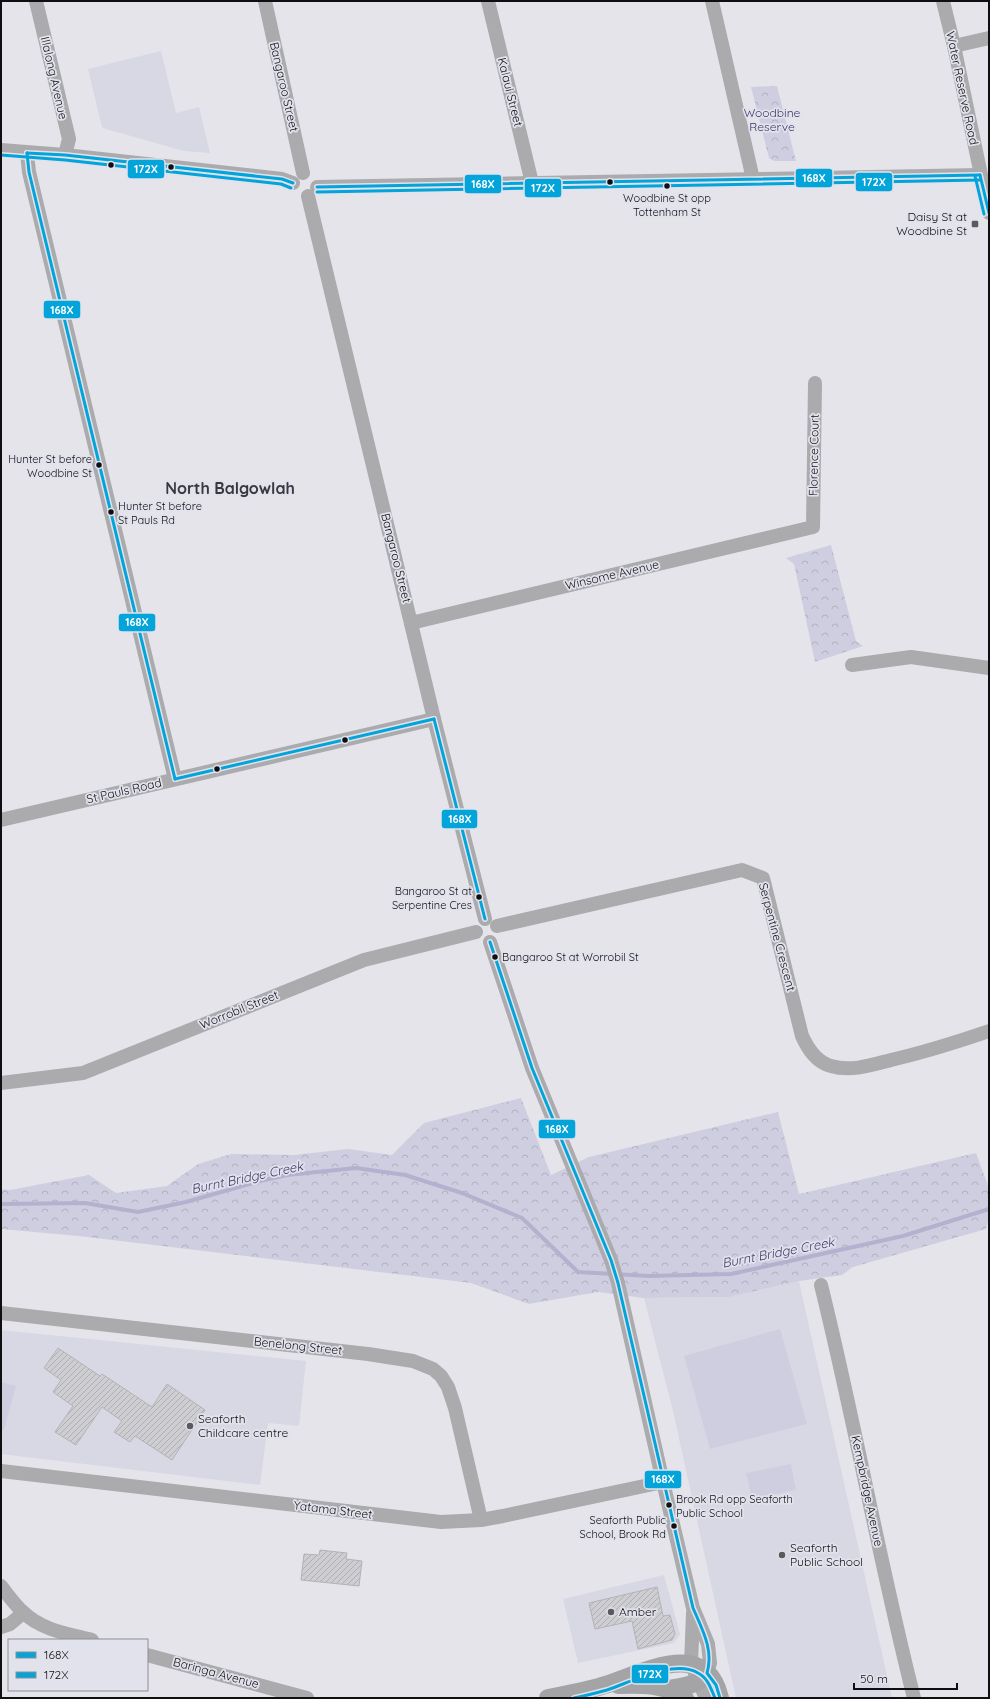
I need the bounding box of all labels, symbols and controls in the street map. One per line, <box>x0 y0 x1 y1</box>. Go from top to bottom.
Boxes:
street label: Water Reserve Road <box>943 30 982 146</box>
street label: Illalong Avenue <box>38 35 71 121</box>
street label: Bangaroo Street <box>267 41 302 133</box>
street label: Kalaui Street <box>495 56 526 128</box>
park label: Woodbine Reserve <box>744 105 801 134</box>
line badge: 172X <box>127 159 165 179</box>
unlabelled marker <box>106 160 116 170</box>
text: 172X <box>134 162 158 176</box>
unlabelled marker <box>166 162 176 172</box>
line badge: 168X <box>795 168 833 188</box>
text: 168X <box>802 171 826 185</box>
line badge: 172X <box>855 172 893 192</box>
line badge: 168X <box>464 174 502 194</box>
text: 172X <box>862 175 886 189</box>
text: 168X <box>471 177 495 191</box>
unlabelled marker <box>605 177 615 187</box>
line badge: 172X <box>524 178 562 198</box>
text: 172X <box>531 181 555 195</box>
marker: Woodbine St opp Tottenham St <box>662 181 672 191</box>
place label: Woodbine St opp Tottenham St <box>623 191 711 219</box>
place label: Daisy St at Woodbine St <box>896 209 967 238</box>
marker: Daisy St at Woodbine St <box>970 219 980 229</box>
line badge: 168X <box>43 300 81 319</box>
text: 168X <box>50 303 74 317</box>
street label: Florence Court <box>805 414 822 496</box>
place label: Hunter St before Woodbine St <box>8 452 92 480</box>
marker: Hunter St before Woodbine St <box>94 460 104 470</box>
district label: North Balgowlah <box>165 478 295 498</box>
place label: Hunter St before St Pauls Rd <box>118 499 202 527</box>
marker: Hunter St before St Pauls Rd <box>106 507 116 517</box>
street label: Bangaroo Street <box>378 512 415 604</box>
street label: Winsome Avenue <box>563 556 661 593</box>
line badge: 168X <box>118 613 156 632</box>
text: 168X <box>125 615 149 629</box>
unlabelled marker <box>340 735 350 745</box>
unlabelled marker <box>212 764 222 774</box>
street label: St Pauls Road <box>85 775 163 806</box>
line badge: 168X <box>441 809 478 829</box>
text: 168X <box>448 812 472 826</box>
street label: Serpentine Crescent <box>756 881 799 993</box>
place label: Bangaroo St at Serpentine Cres <box>392 884 472 912</box>
marker: Bangaroo St at Serpentine Cres <box>474 892 484 902</box>
place label: Bangaroo St at Worrobil St <box>502 950 639 964</box>
marker: Bangaroo St at Worrobil St <box>490 952 500 962</box>
street label: Worrobil Street <box>197 987 280 1032</box>
line badge: 168X <box>538 1119 576 1139</box>
text: 168X <box>545 1122 569 1136</box>
water label: Burnt Bridge Creek <box>190 1157 305 1197</box>
water label: Burnt Bridge Creek <box>720 1233 837 1271</box>
street label: Benelong Street <box>253 1333 343 1358</box>
place label: Seaforth Childcare centre <box>198 1411 288 1440</box>
marker: Seaforth Childcare centre <box>185 1421 195 1431</box>
street label: Kempbridge Avenue <box>848 1434 887 1548</box>
line badge: 168X <box>644 1470 682 1489</box>
text: 168X <box>651 1472 675 1486</box>
place label: Brook Rd opp Seaforth Public School <box>676 1492 793 1520</box>
street label: Yatama Street <box>293 1497 373 1522</box>
marker: Brook Rd opp Seaforth Public School <box>664 1500 674 1510</box>
place label: Seaforth Public School, Brook Rd <box>580 1513 666 1541</box>
marker: Seaforth Public School, Brook Rd <box>669 1521 679 1531</box>
place label: Seaforth Public School <box>790 1540 863 1569</box>
marker: Seaforth Public School <box>777 1550 787 1560</box>
place label: Amber <box>619 1604 657 1619</box>
marker: Amber <box>606 1607 616 1617</box>
legend <box>8 1639 148 1691</box>
text: 168X <box>44 1647 69 1662</box>
street label: Baringa Avenue <box>172 1654 261 1691</box>
line badge: 172X <box>631 1664 669 1684</box>
scale bar <box>854 1665 957 1691</box>
text: 172X <box>44 1667 69 1682</box>
text: 172X <box>638 1667 662 1681</box>
text: 50 m <box>860 1671 888 1686</box>

